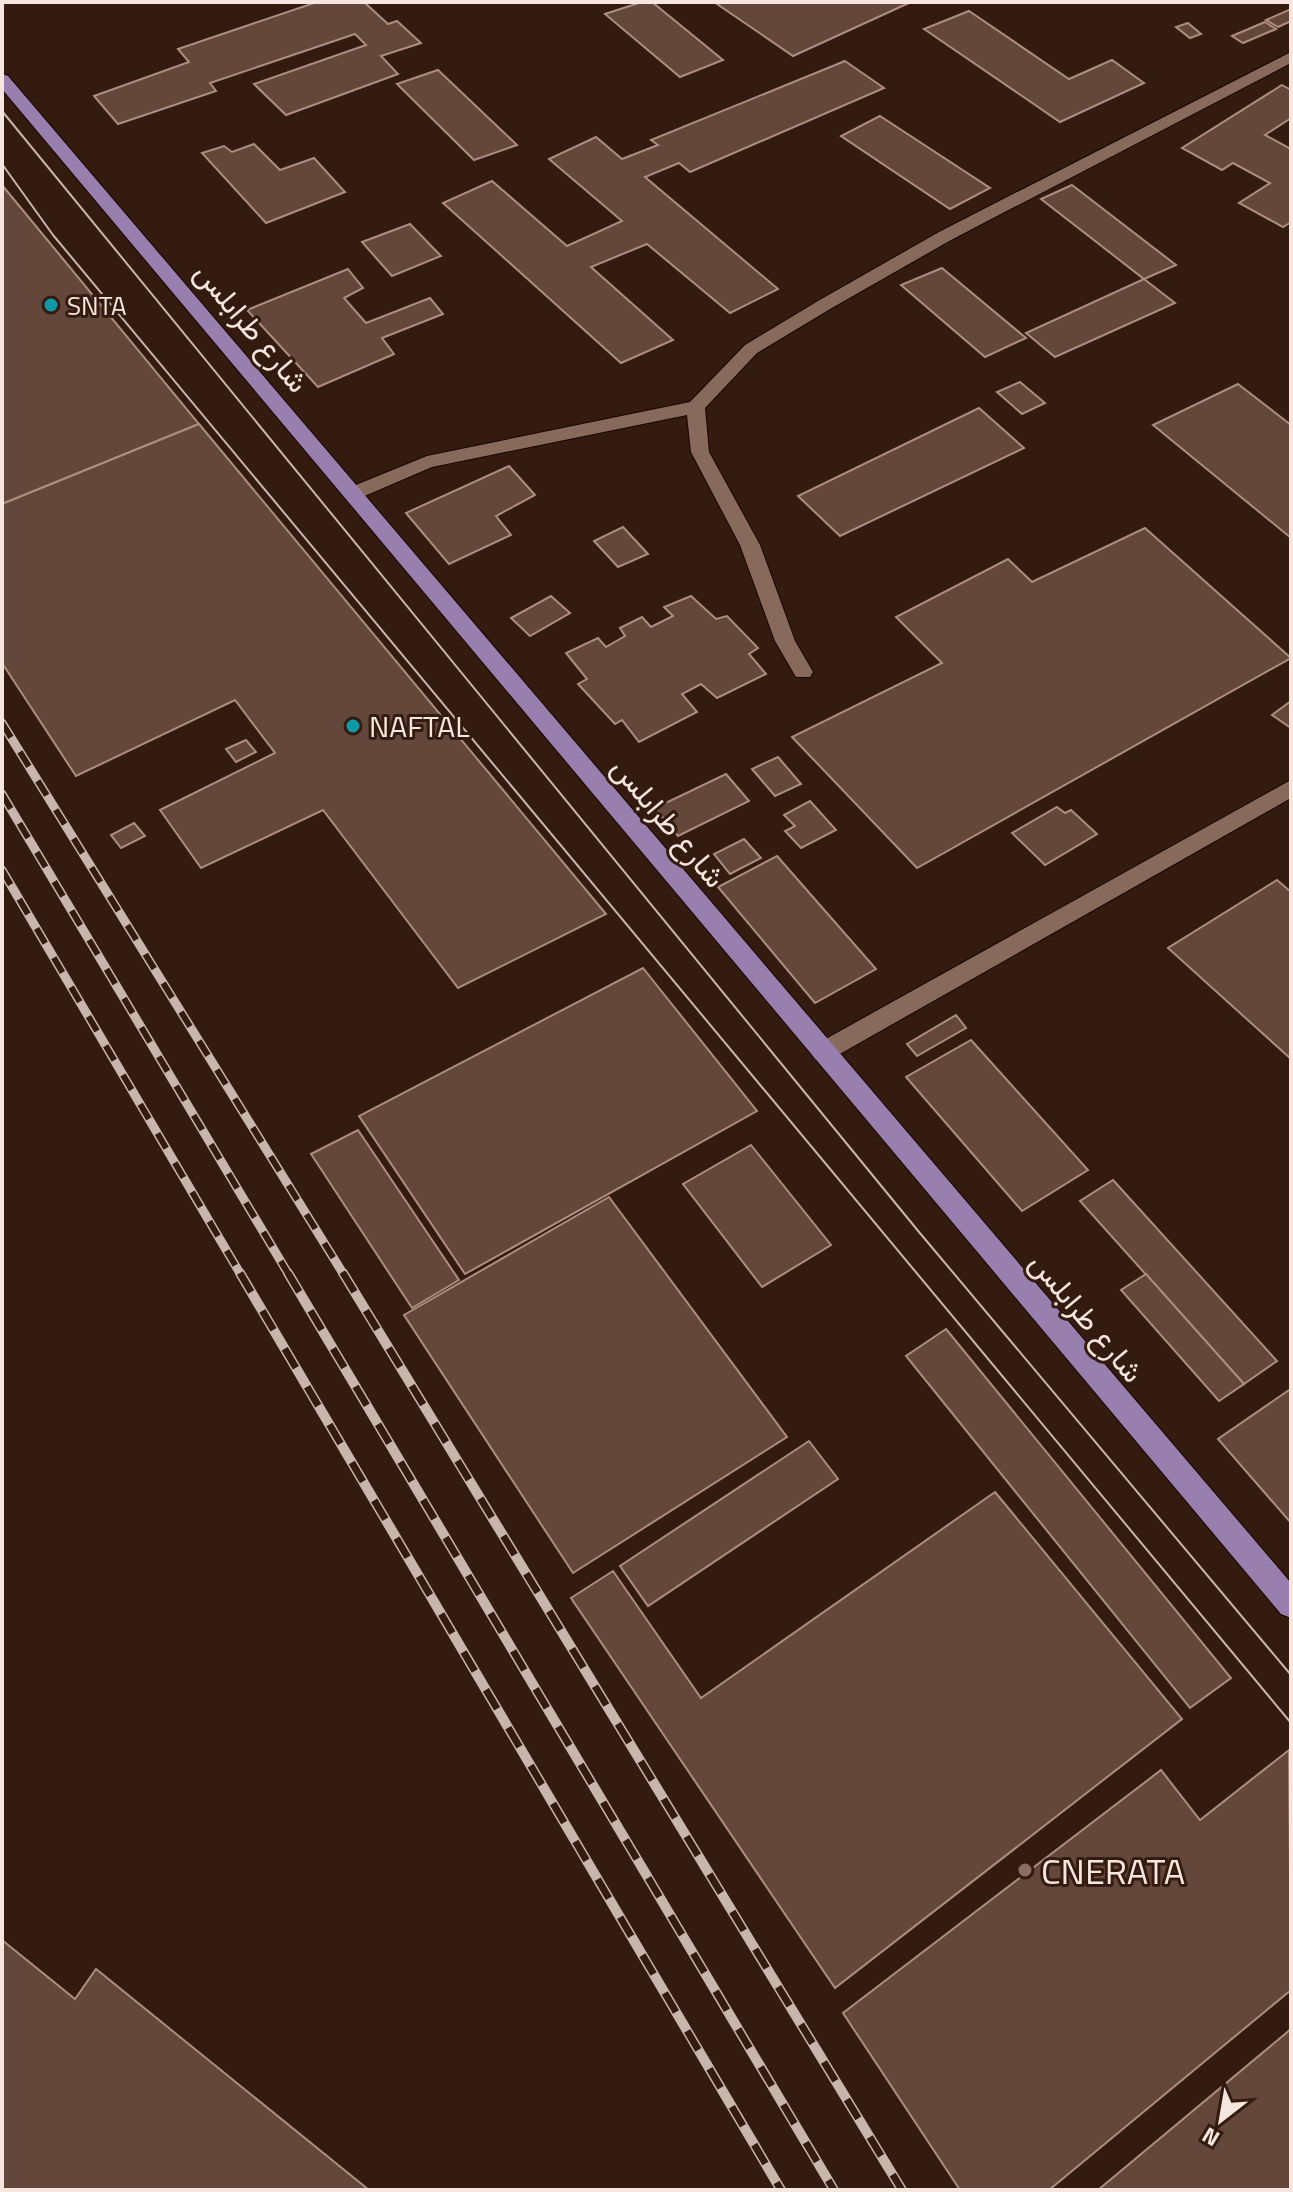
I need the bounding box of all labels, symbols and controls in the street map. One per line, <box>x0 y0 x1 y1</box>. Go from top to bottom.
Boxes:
street label: شارع طرابلس <box>183 252 321 402</box>
place label: SNTA <box>67 286 127 325</box>
marker: SNTA <box>42 296 60 314</box>
place label: NAFTAL <box>369 703 470 749</box>
marker: NAFTAL <box>344 717 362 735</box>
street label: شارع طرابلس <box>600 747 738 897</box>
street label: شارع طرابلس <box>1018 1242 1156 1392</box>
place label: CNERATA <box>1041 1843 1185 1898</box>
marker: CNERATA <box>1016 1861 1034 1879</box>
north arrow <box>1181 2080 1261 2160</box>
text: N <box>1195 2119 1226 2156</box>

